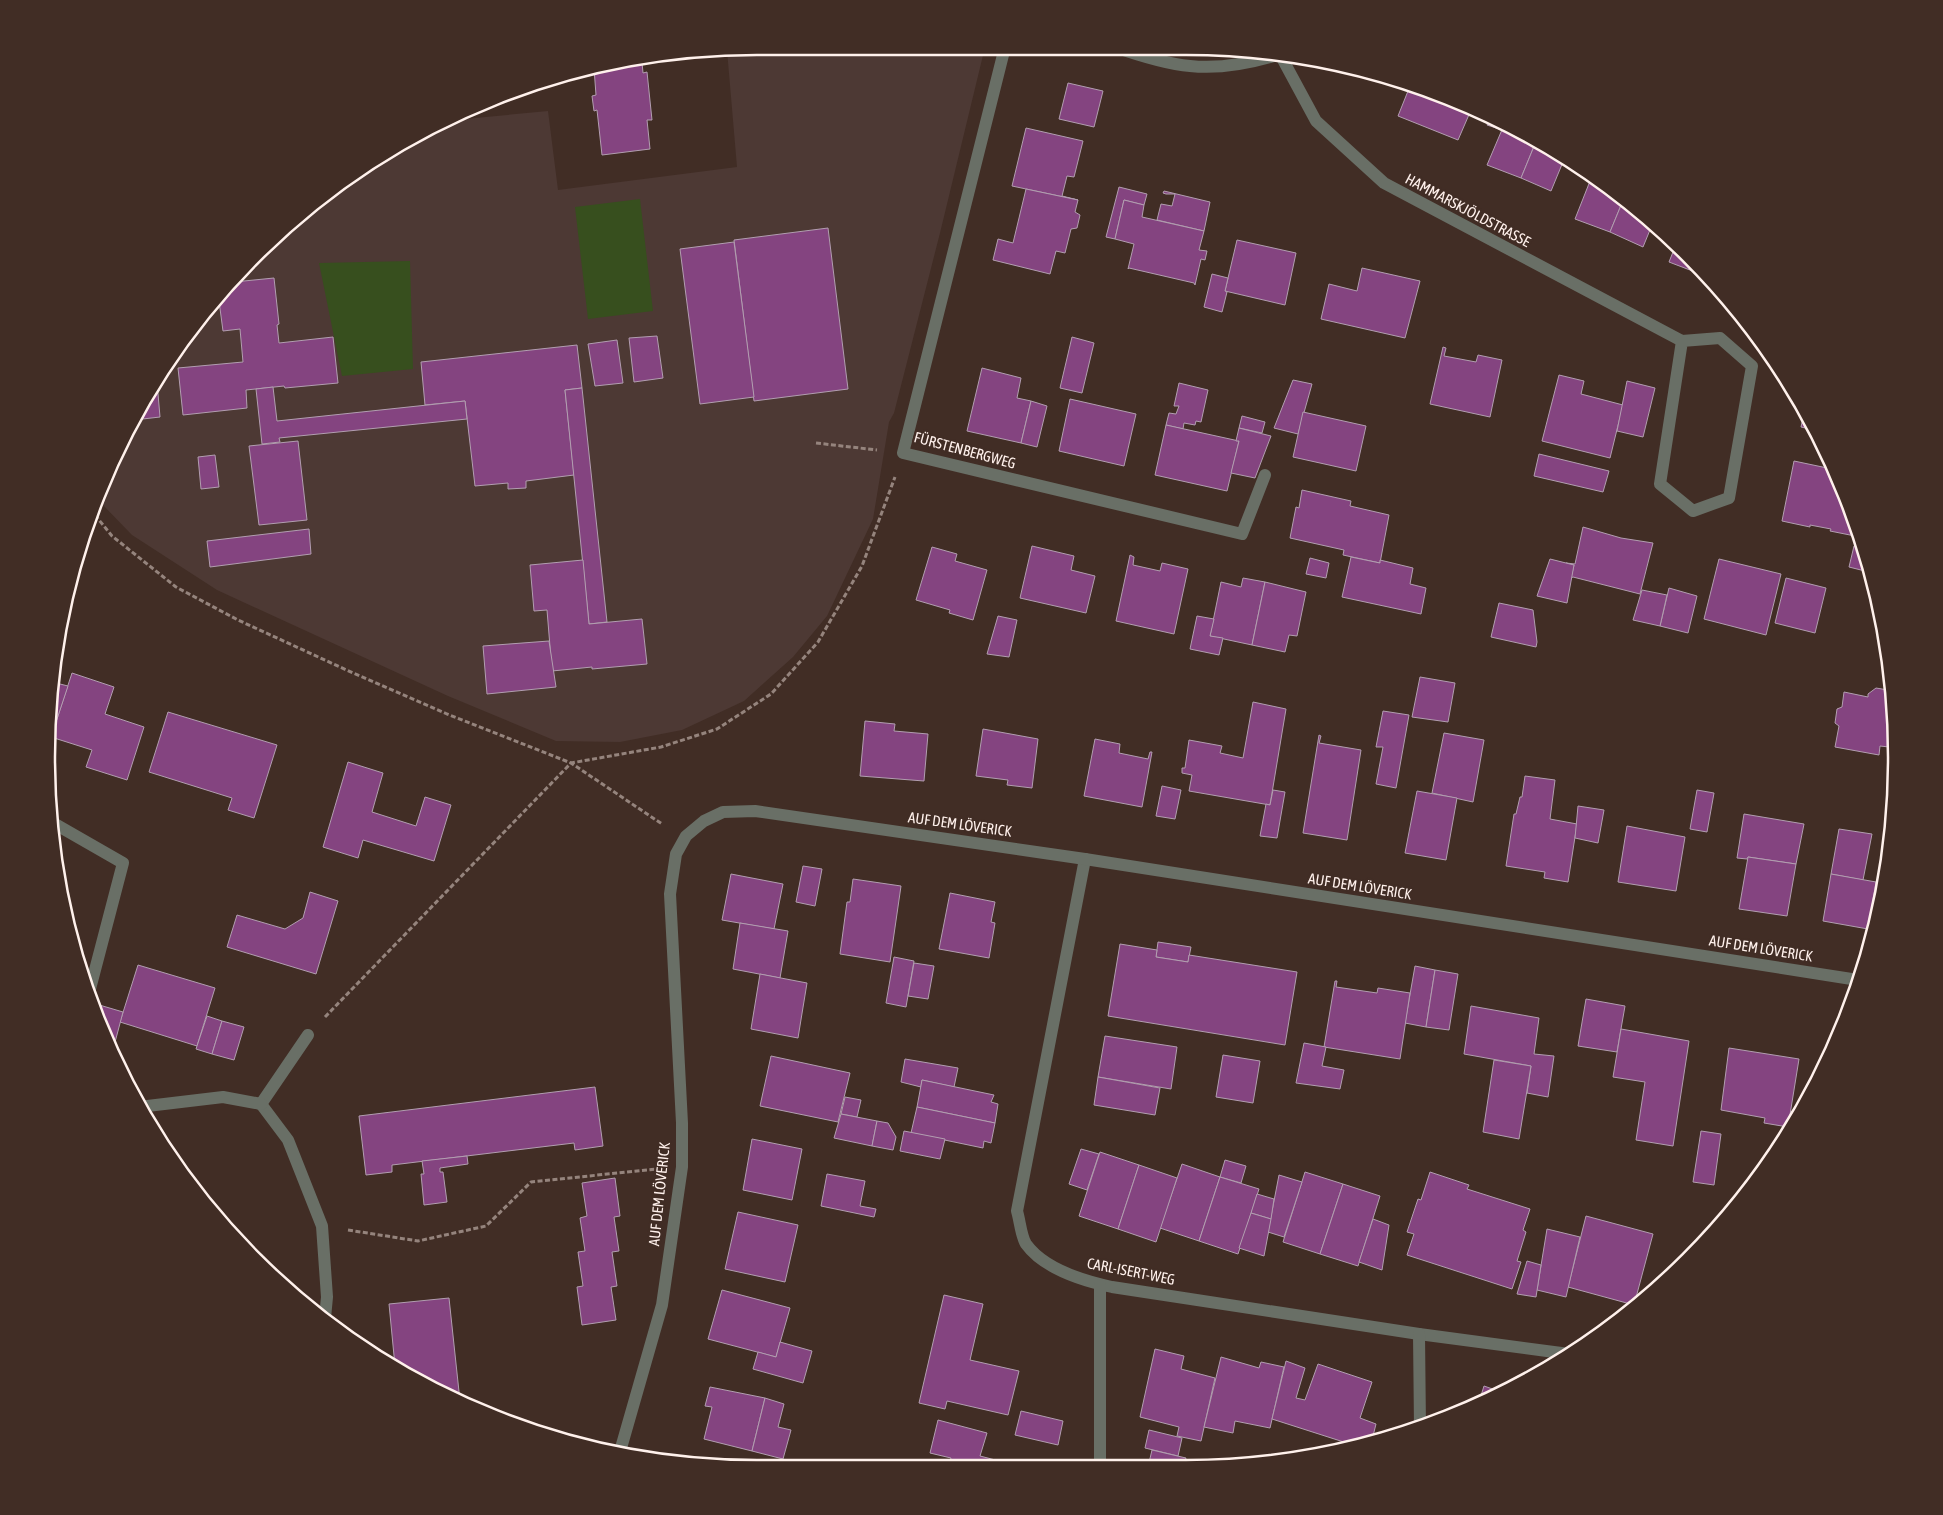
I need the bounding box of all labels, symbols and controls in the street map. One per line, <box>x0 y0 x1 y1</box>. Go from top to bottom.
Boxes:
street label: HAMMARSKJÖLDSTRASSE <box>1403 170 1534 250</box>
street label: FÜRSTENBERGWEG <box>912 428 1018 472</box>
street label: AUF DEM LÖVERICK <box>907 808 1014 840</box>
street label: AUF DEM LÖVERICK <box>1307 869 1414 903</box>
street label: AUF DEM LÖVERICK <box>1708 931 1815 965</box>
street label: AUF DEM LÖVERICK <box>645 1141 673 1247</box>
street label: CARL-ISERT-WEG <box>1086 1254 1176 1288</box>

